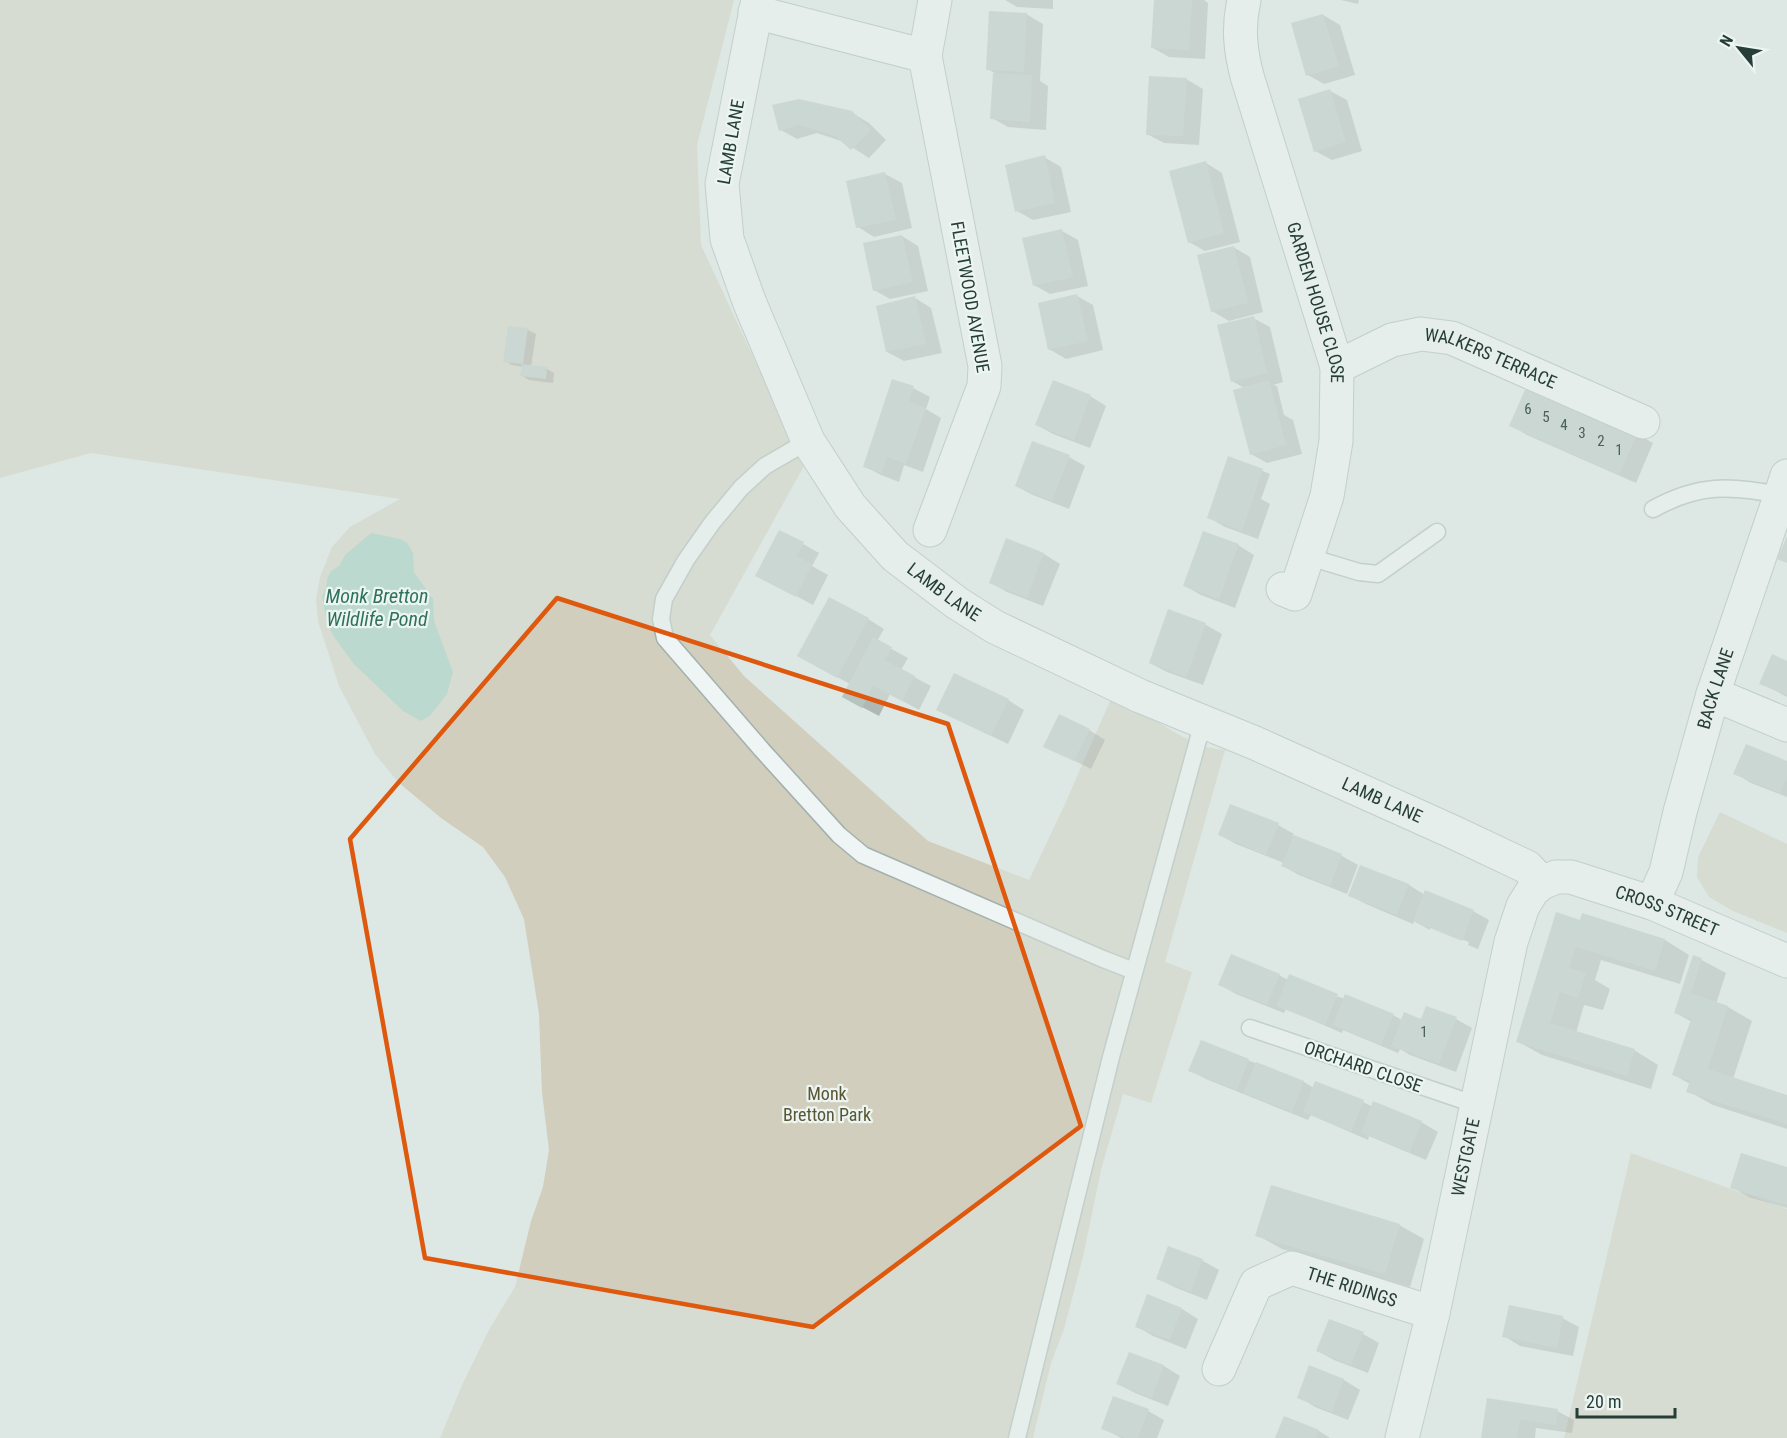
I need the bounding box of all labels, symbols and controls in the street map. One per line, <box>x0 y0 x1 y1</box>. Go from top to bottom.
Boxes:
north arrow <box>1709 18 1769 78</box>
text: N <box>1716 32 1737 50</box>
street label: LAMB LANE <box>713 98 748 186</box>
street label: FLEETWOOD AVENUE <box>947 220 994 374</box>
street label: GARDEN HOUSE CLOSE <box>1283 220 1348 383</box>
street label: WALKERS TERRACE <box>1423 324 1560 393</box>
house number: 6 <box>1524 400 1532 418</box>
house number: 5 <box>1542 408 1550 426</box>
house number: 4 <box>1560 416 1568 434</box>
house number: 3 <box>1578 424 1586 442</box>
house number: 2 <box>1597 432 1605 450</box>
house number: 1 <box>1615 441 1623 459</box>
street label: LAMB LANE <box>903 558 985 625</box>
water label: Monk Bretton Wildlife Pond <box>326 584 428 631</box>
street label: BACK LANE <box>1693 645 1738 731</box>
street label: LAMB LANE <box>1339 772 1426 827</box>
street label: CROSS STREET <box>1613 881 1722 940</box>
house number: 1 <box>1420 1023 1428 1041</box>
street label: ORCHARD CLOSE <box>1301 1036 1425 1097</box>
park label: Monk Bretton Park <box>783 1083 871 1125</box>
street label: WESTGATE <box>1447 1116 1484 1198</box>
street label: THE RIDINGS <box>1304 1262 1400 1311</box>
scale bar <box>1577 1381 1674 1419</box>
text: 20 m <box>1586 1391 1621 1412</box>

